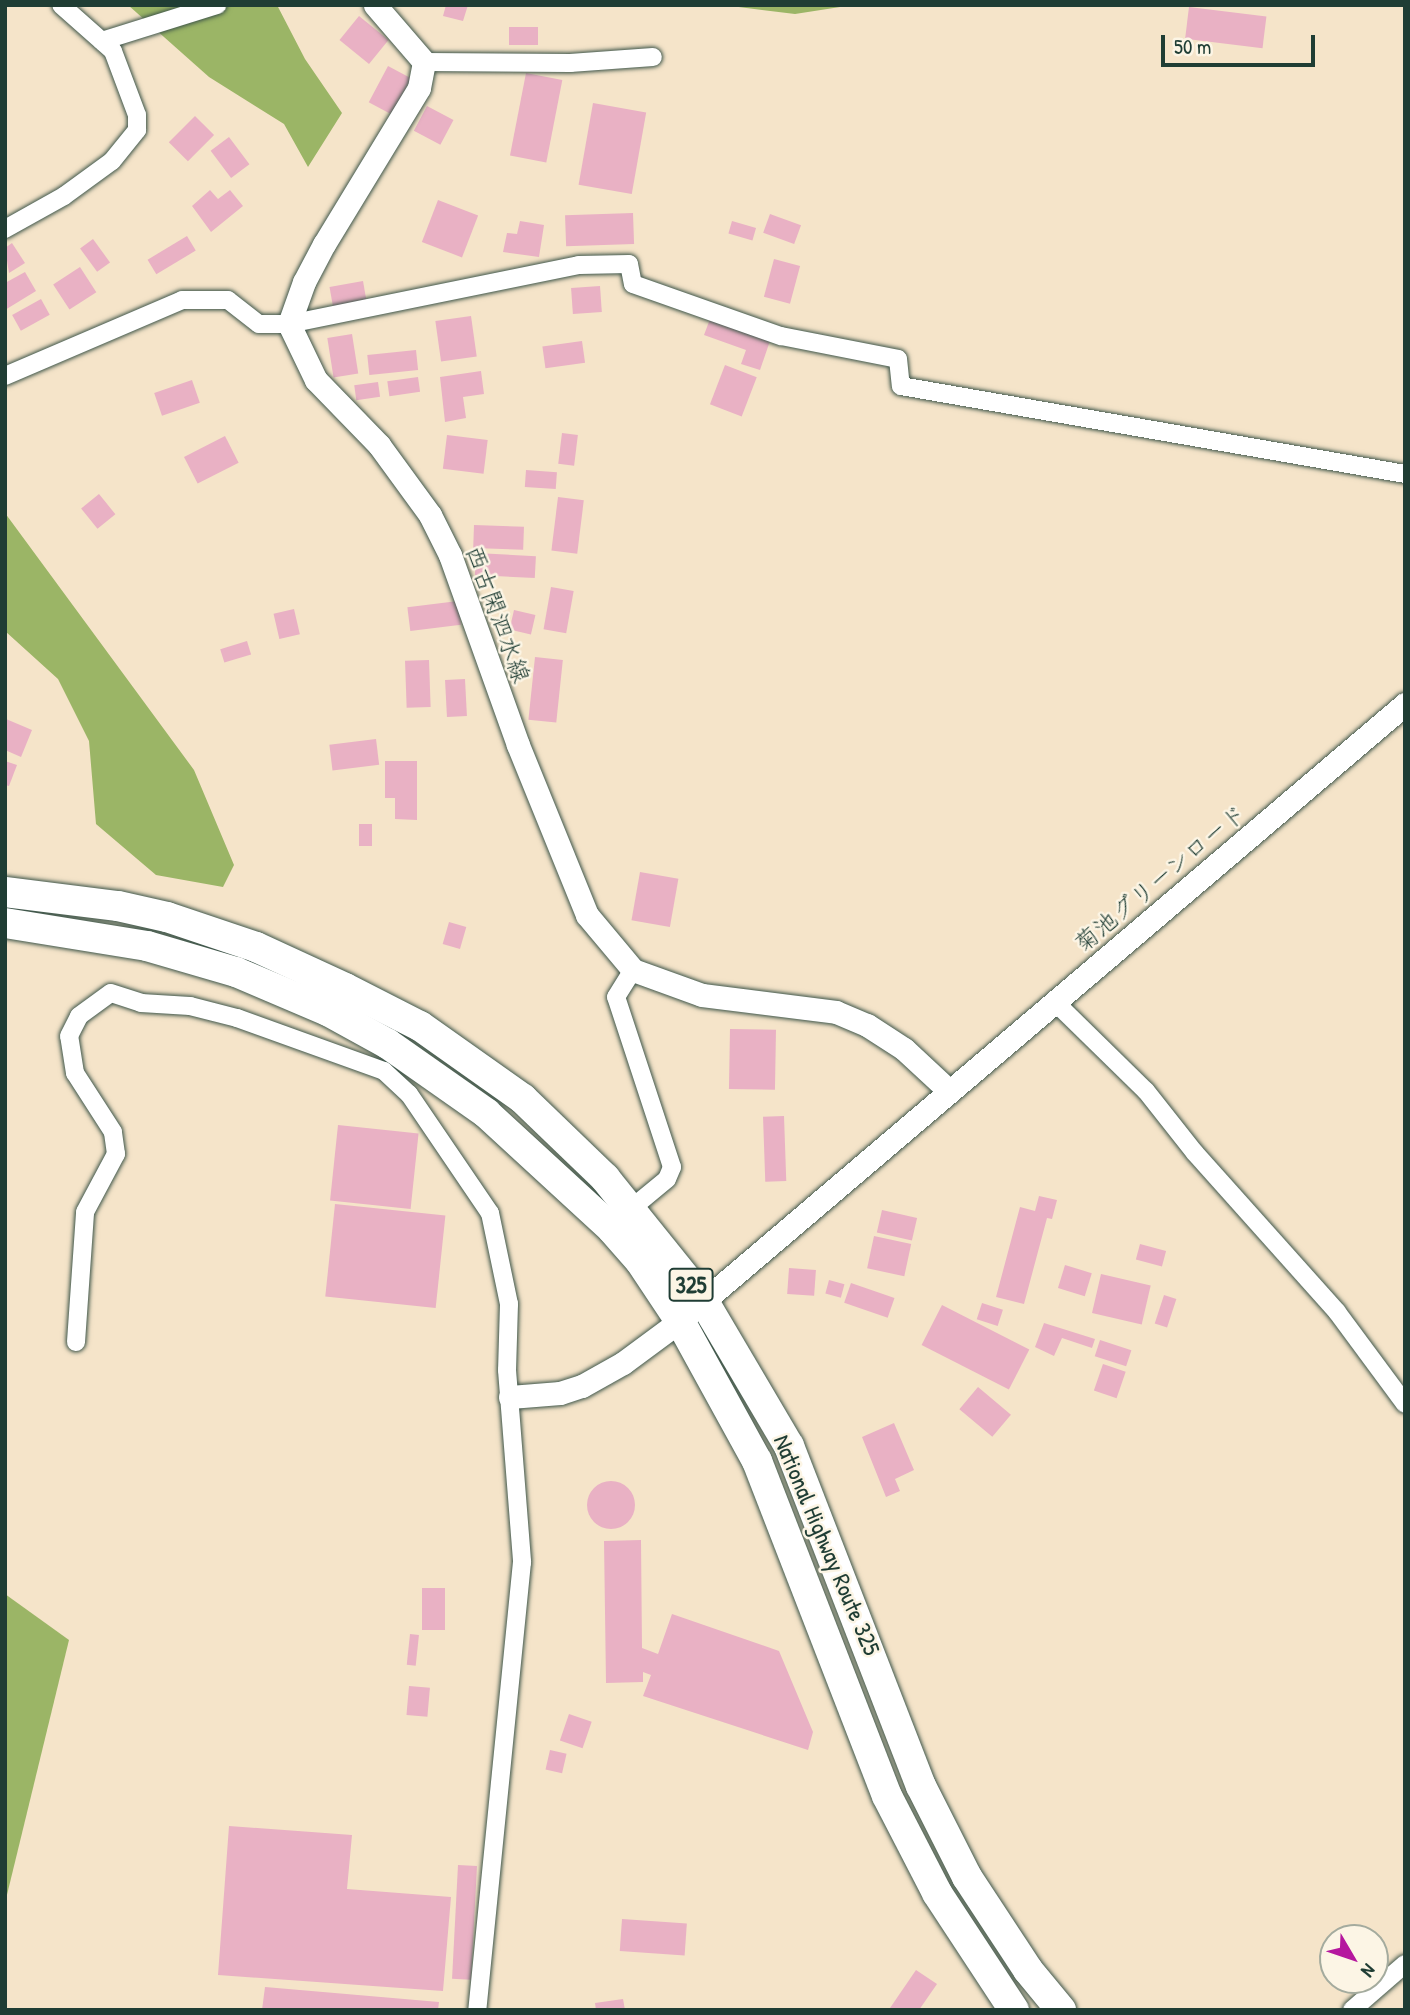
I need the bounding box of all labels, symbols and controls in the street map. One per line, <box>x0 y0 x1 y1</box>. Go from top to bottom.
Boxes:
scale bar <box>1165 21 1319 65</box>
text: 50 m <box>1174 32 1211 61</box>
street label: 西古閑泗水線 <box>460 541 536 687</box>
street label: 菊池グリーンロード <box>1068 798 1252 958</box>
road number: 325 <box>668 1266 714 1304</box>
street label: National Highway Route 325 <box>767 1430 887 1660</box>
north arrow <box>1319 1924 1389 1994</box>
text: N <box>1355 1959 1382 1983</box>

